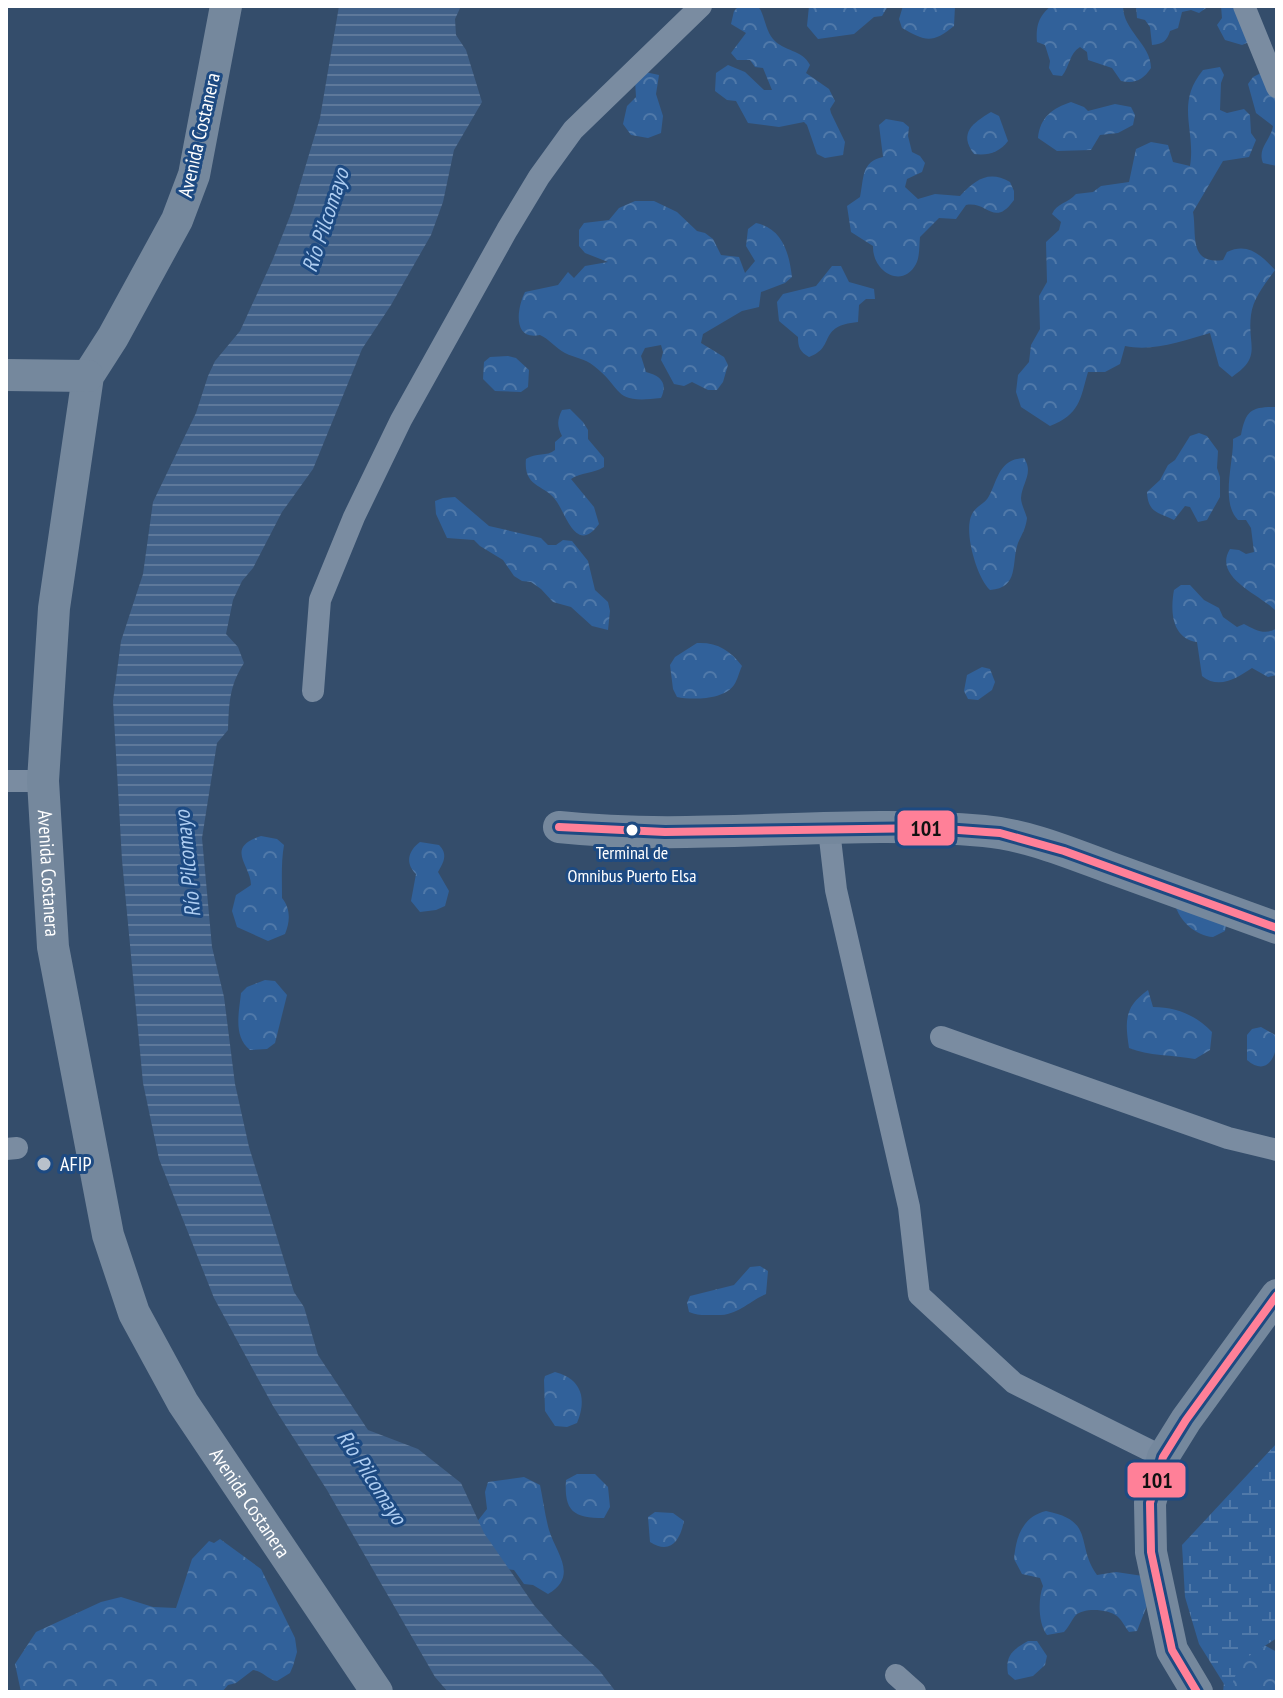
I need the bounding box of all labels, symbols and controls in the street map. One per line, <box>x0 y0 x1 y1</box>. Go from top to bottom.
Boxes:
street label: Avenida Costanera <box>172 70 226 200</box>
water label: Río Pilcomayo <box>295 163 355 275</box>
water label: Río Pilcomayo <box>167 808 207 919</box>
street label: Avenida Costanera <box>32 809 65 937</box>
line badge: 101 <box>896 809 956 847</box>
text: 101 <box>910 814 942 842</box>
marker: Terminal de Omnibus Puerto Elsa <box>624 822 640 838</box>
place label: Terminal de Omnibus Puerto Elsa <box>568 841 696 887</box>
place label: AFIP <box>60 1151 91 1177</box>
marker: AFIP <box>35 1155 53 1173</box>
water label: Río Pilcomayo <box>331 1424 414 1531</box>
street label: Avenida Costanera <box>204 1443 296 1563</box>
line badge: 101 <box>1126 1461 1187 1499</box>
text: 101 <box>1141 1466 1173 1494</box>

